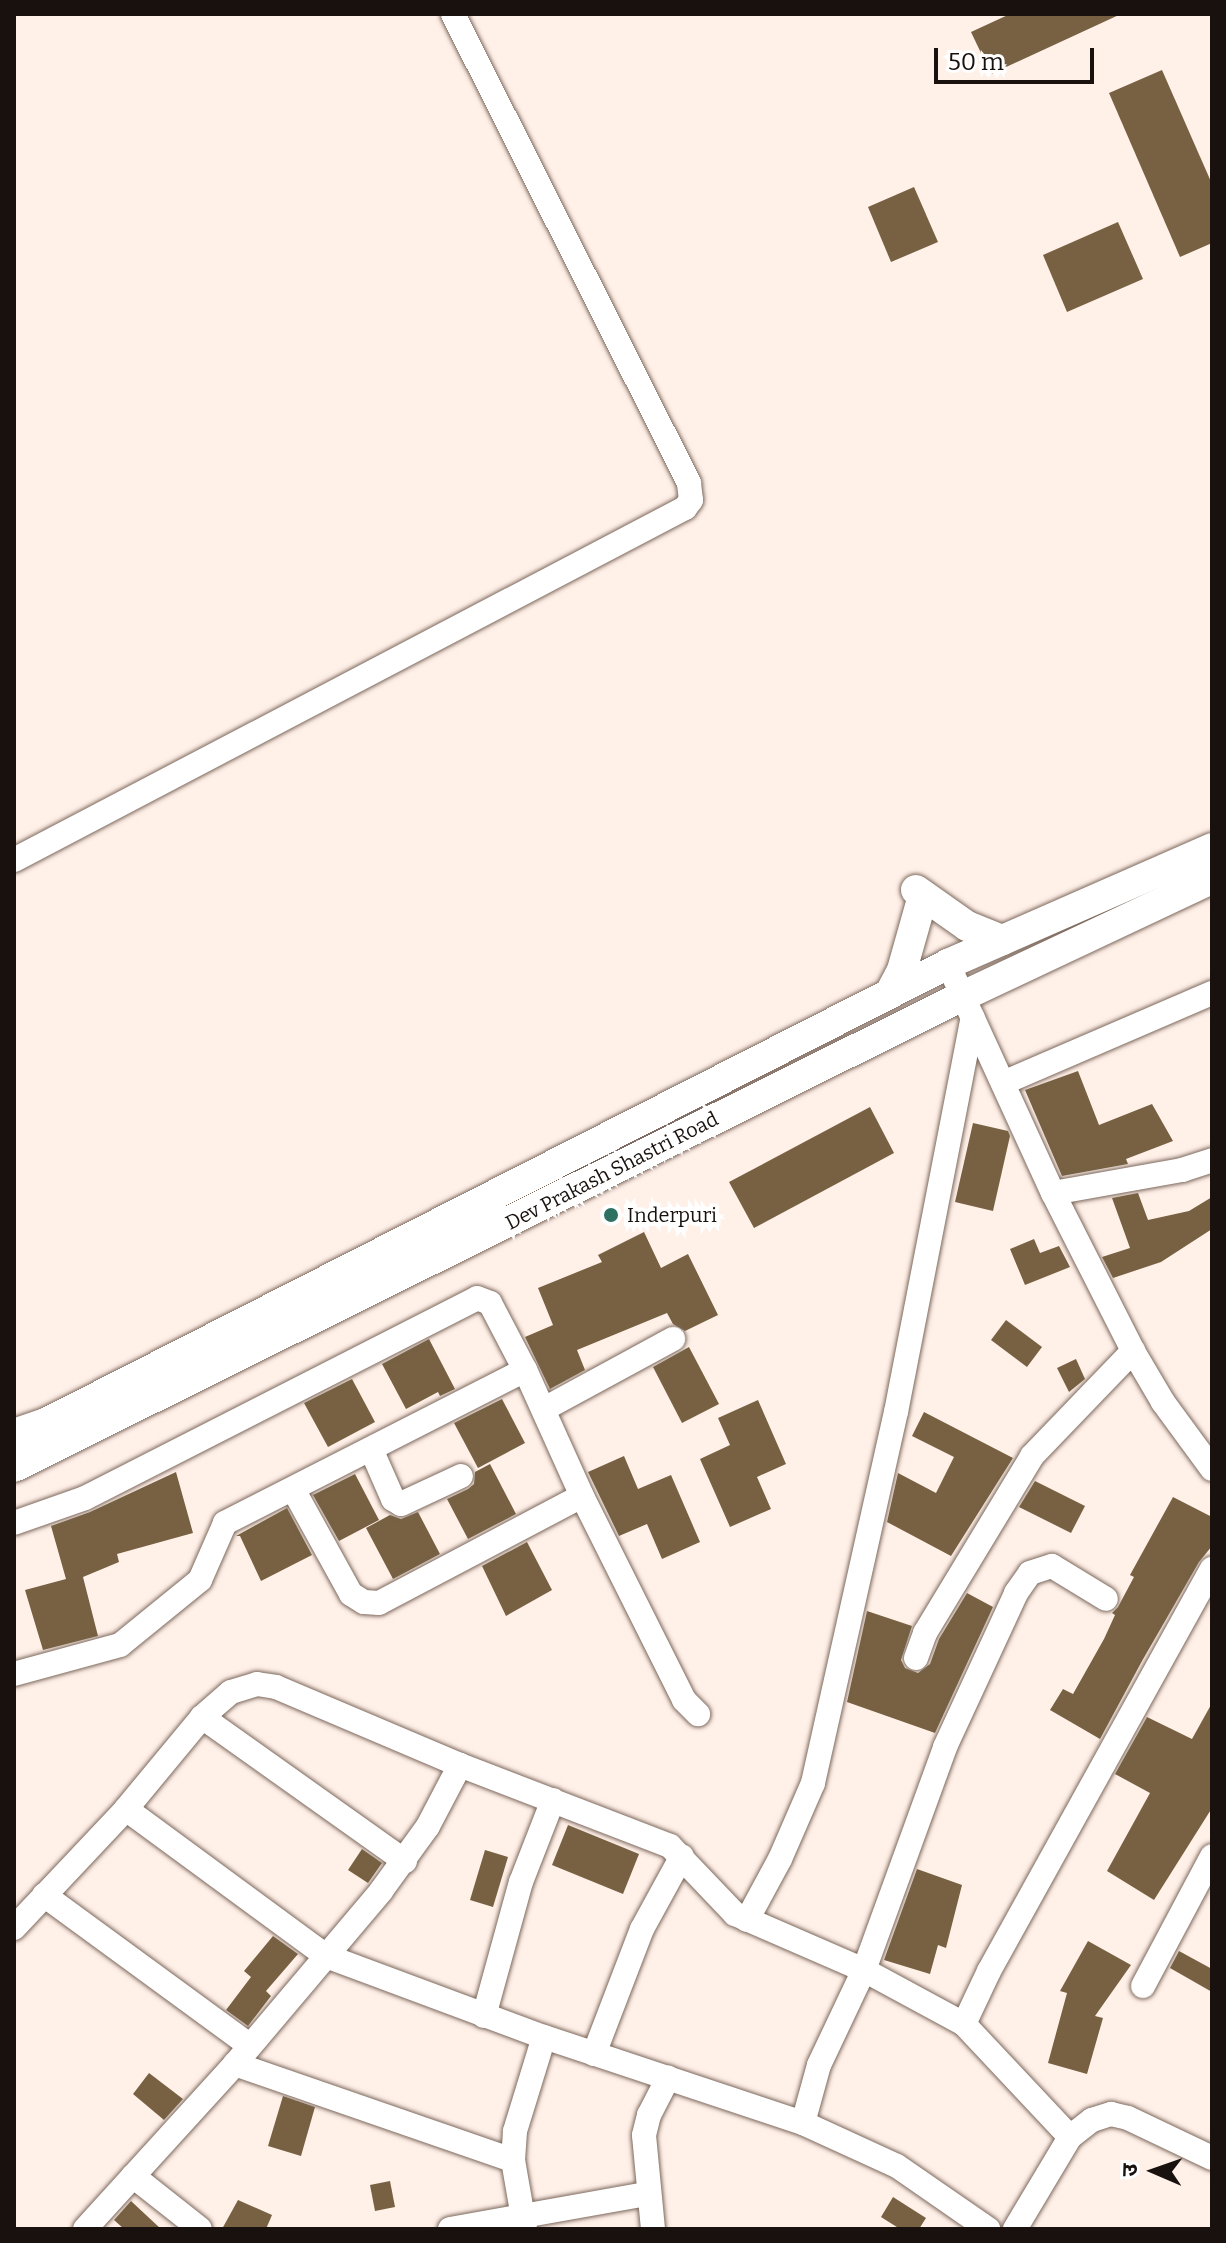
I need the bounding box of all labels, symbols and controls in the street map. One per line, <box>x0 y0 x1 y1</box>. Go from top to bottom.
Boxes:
scale bar <box>938 32 1098 82</box>
text: 50 m <box>948 48 1004 76</box>
street label: Dev Prakash Shastri Road <box>502 1107 722 1235</box>
place label: Inderpuri <box>627 1203 717 1227</box>
marker: Inderpuri <box>602 1206 620 1224</box>
north arrow <box>1114 2131 1194 2211</box>
text: उ <box>1116 2163 1143 2177</box>

